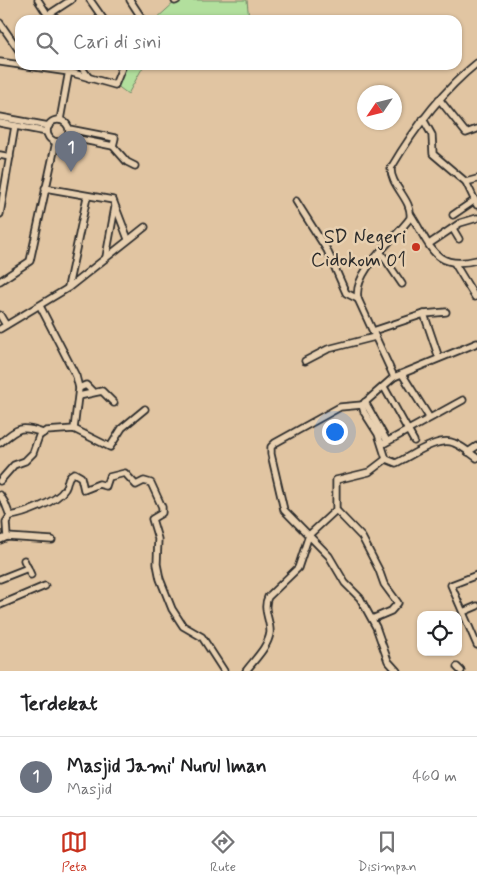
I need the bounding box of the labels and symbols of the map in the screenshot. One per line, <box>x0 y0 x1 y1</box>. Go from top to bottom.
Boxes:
north arrow <box>357 85 402 130</box>
pin: 1 <box>55 131 87 172</box>
place label: SD Negeri Cidokom 01 <box>311 224 406 274</box>
marker: SD Negeri Cidokom 01 <box>410 241 422 253</box>
your location <box>322 419 348 445</box>

